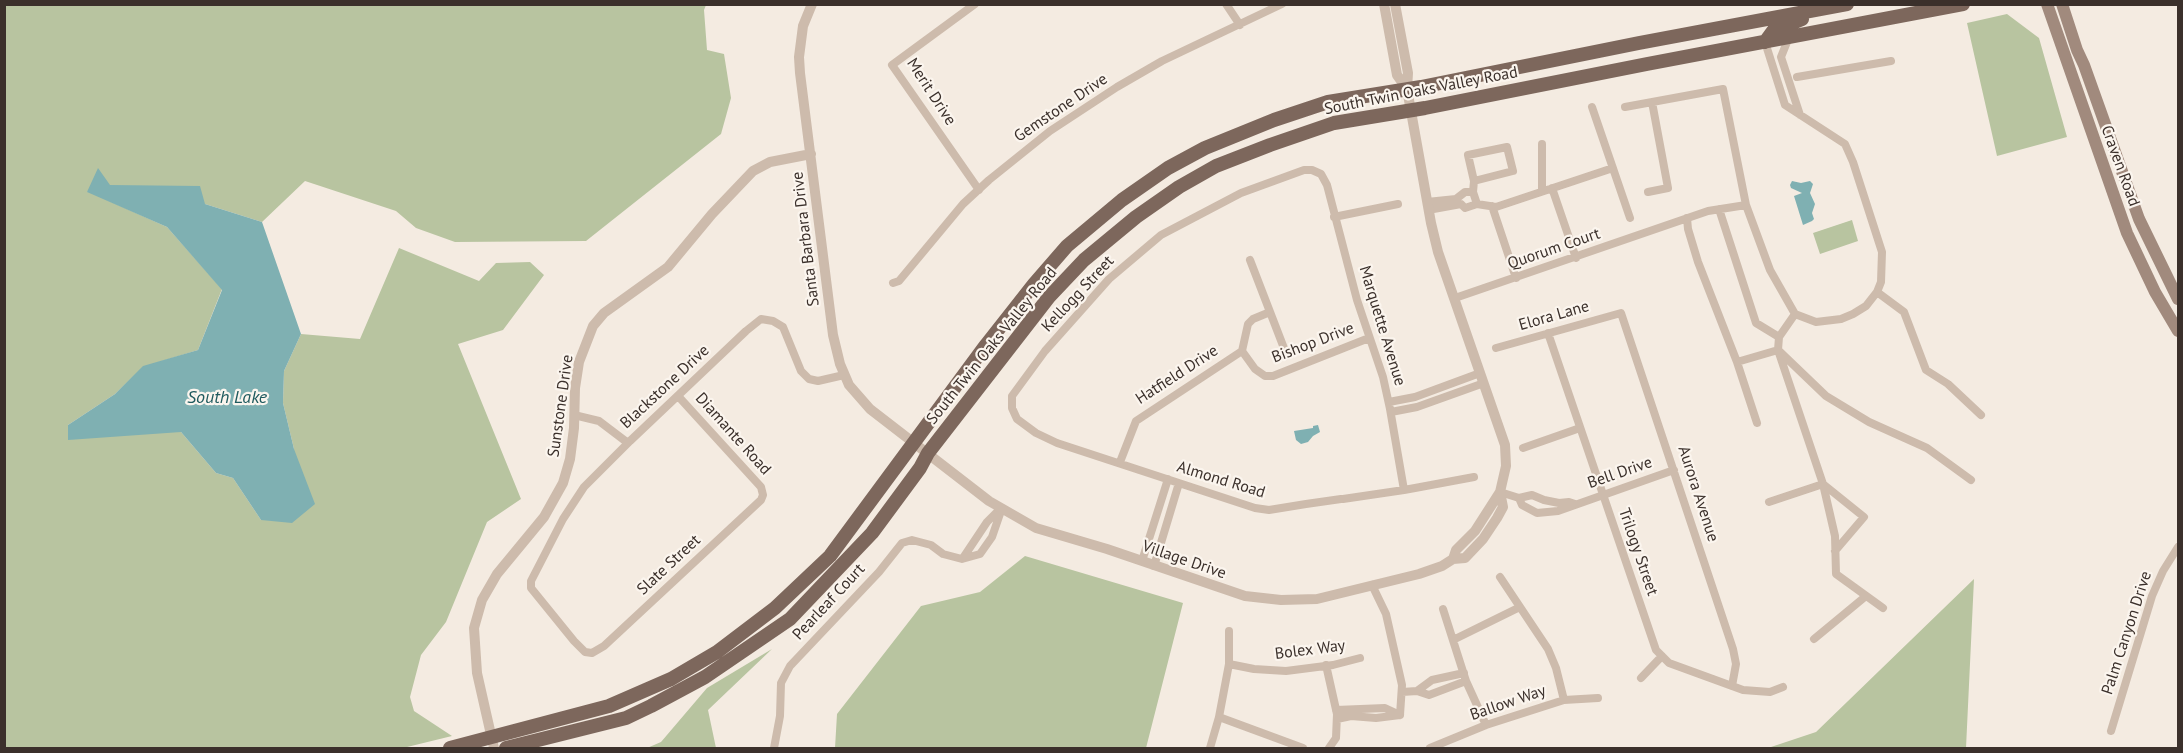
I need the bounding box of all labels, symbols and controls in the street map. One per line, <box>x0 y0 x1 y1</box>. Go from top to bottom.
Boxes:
street label: Merit Drive <box>902 55 960 129</box>
street label: South Twin Oaks Valley Road <box>1323 63 1519 119</box>
street label: Gemstone Drive <box>1011 70 1111 146</box>
street label: Craven Road <box>2096 123 2144 209</box>
street label: Santa Barbara Drive <box>788 171 824 307</box>
street label: Quorum Court <box>1505 224 1603 274</box>
street label: Kellogg Street <box>1038 252 1118 336</box>
street label: South Twin Oaks Valley Road <box>923 264 1061 428</box>
street label: Marquette Avenue <box>1355 264 1409 388</box>
street label: Elora Lane <box>1517 297 1591 335</box>
street label: Bishop Drive <box>1269 319 1357 367</box>
street label: Blackstone Drive <box>617 341 713 433</box>
street label: Hatfield Drive <box>1132 341 1222 409</box>
street label: Sunstone Drive <box>544 353 578 459</box>
water label: South Lake <box>187 387 267 409</box>
street label: Diamante Road <box>691 389 775 479</box>
street label: Aurora Avenue <box>1673 444 1723 544</box>
street label: Bell Drive <box>1585 453 1655 493</box>
street label: Almond Road <box>1175 458 1267 502</box>
street label: Trilogy Street <box>1614 506 1662 598</box>
street label: Slate Street <box>633 531 705 599</box>
street label: Village Drive <box>1140 537 1228 583</box>
street label: Pearleaf Court <box>789 560 869 644</box>
street label: Palm Canyon Drive <box>2098 569 2156 697</box>
street label: Bolex Way <box>1274 636 1346 664</box>
street label: Ballow Way <box>1468 681 1548 725</box>

